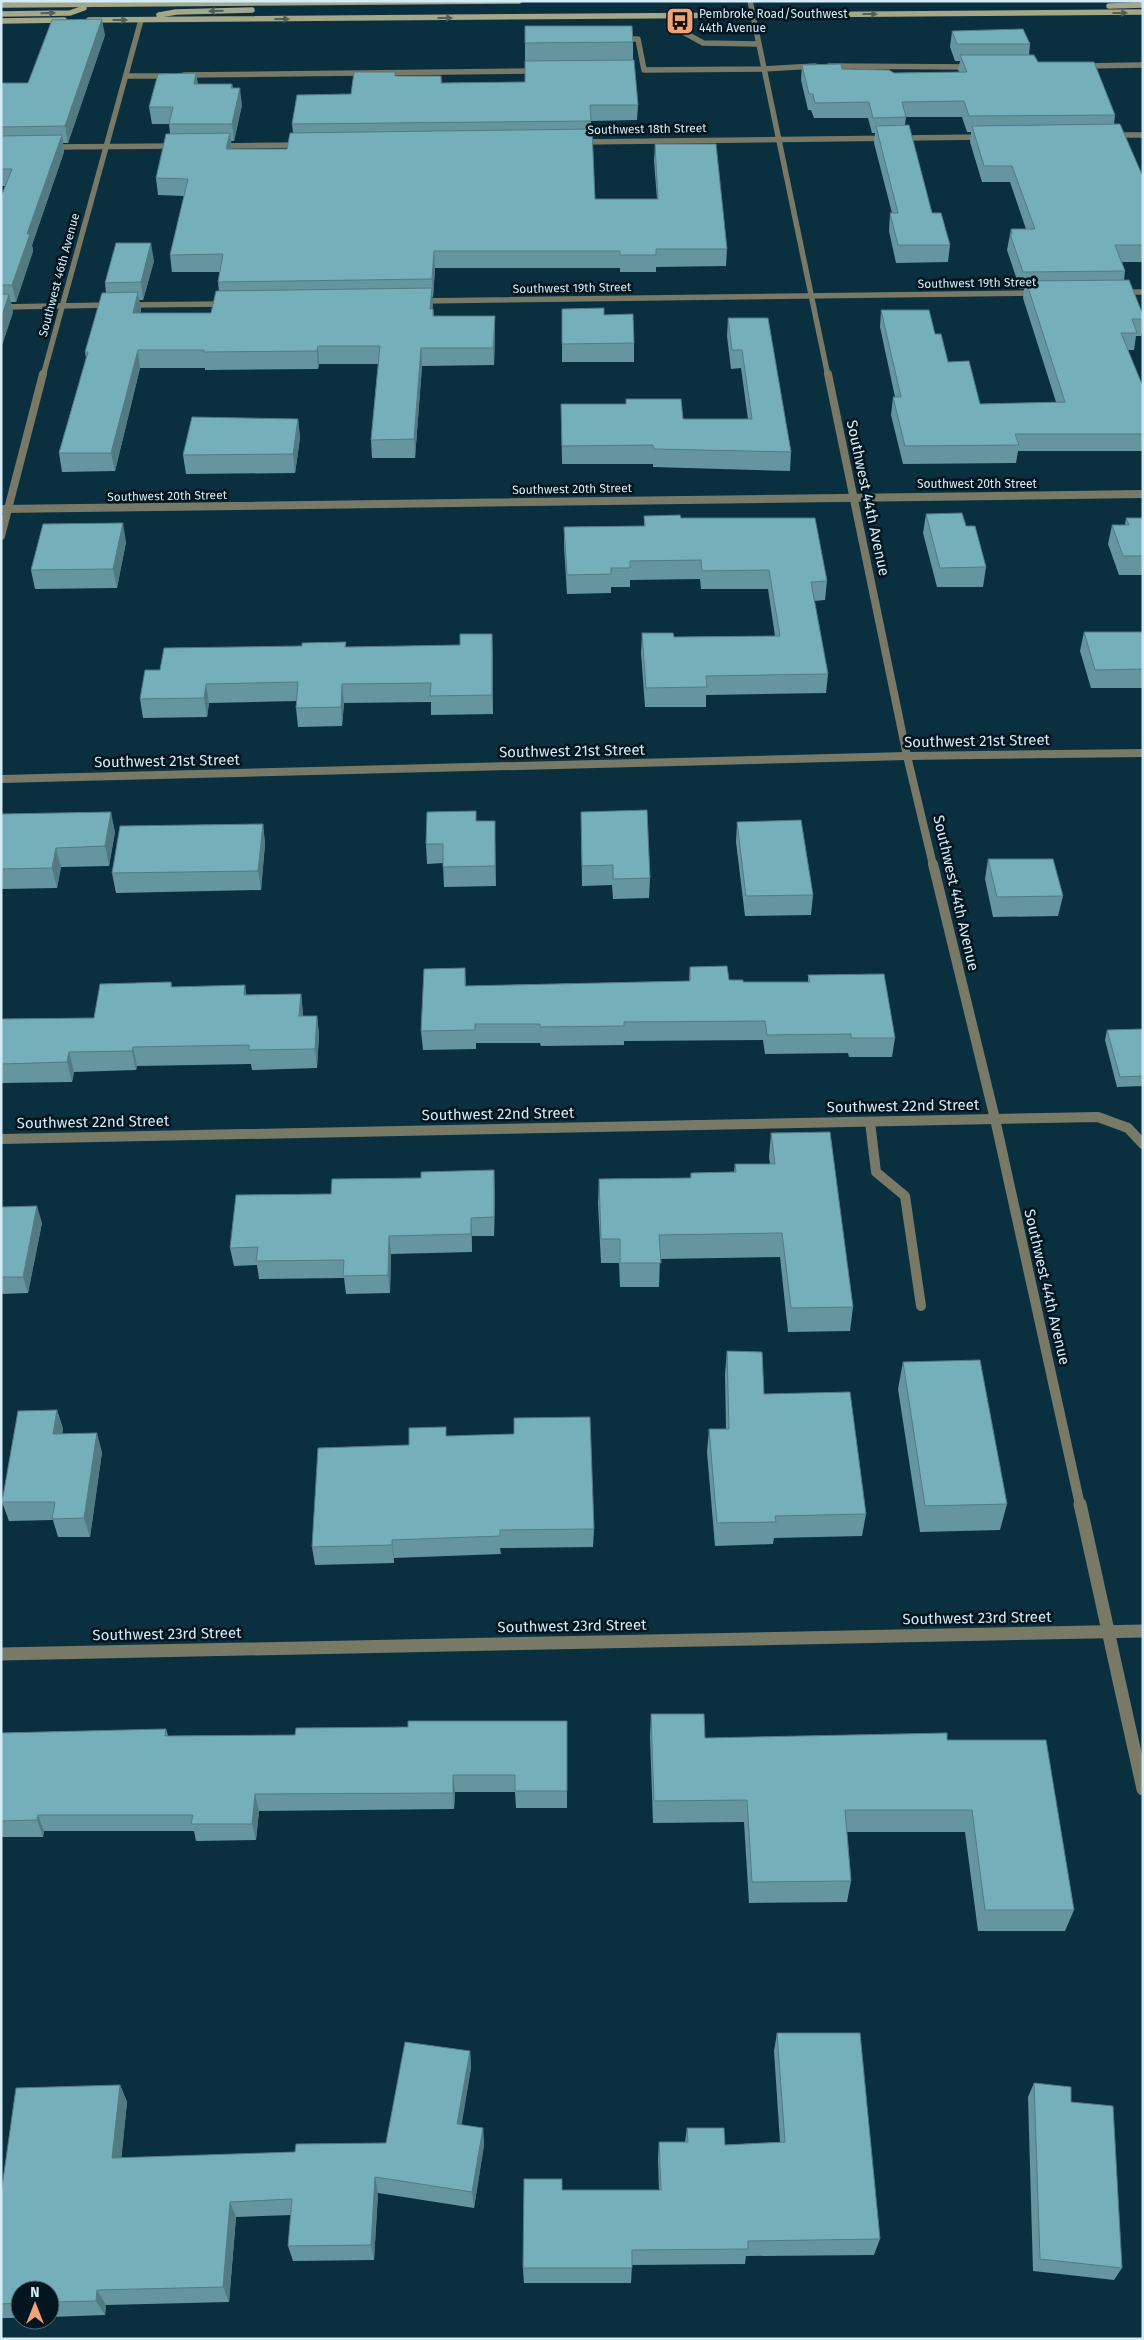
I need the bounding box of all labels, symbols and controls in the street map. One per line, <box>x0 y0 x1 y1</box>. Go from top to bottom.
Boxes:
bus stop icon: Pembroke Road/Southwest 44th Avenue <box>665 6 695 36</box>
one-way arrow <box>208 7 224 15</box>
place label: Pembroke Road/Southwest 44th Avenue <box>699 7 848 35</box>
one-way arrow <box>40 9 56 17</box>
one-way arrow <box>1112 9 1128 17</box>
one-way arrow <box>862 10 878 18</box>
one-way arrow <box>437 13 453 21</box>
one-way arrow <box>275 15 291 23</box>
one-way arrow <box>112 16 128 24</box>
street label: Southwest 18th Street <box>587 121 707 137</box>
street label: Southwest 46th Avenue <box>36 212 82 338</box>
street label: Southwest 19th Street <box>918 275 1037 291</box>
street label: Southwest 19th Street <box>513 280 632 296</box>
street label: Southwest 44th Avenue <box>843 418 893 578</box>
street label: Southwest 20th Street <box>917 477 1038 491</box>
street label: Southwest 20th Street <box>512 481 633 497</box>
street label: Southwest 20th Street <box>107 488 228 504</box>
street label: Southwest 21st Street <box>904 731 1051 751</box>
street label: Southwest 21st Street <box>499 741 646 761</box>
street label: Southwest 21st Street <box>94 751 241 771</box>
street label: Southwest 44th Avenue <box>929 813 983 973</box>
street label: Southwest 22nd Street <box>827 1096 980 1116</box>
street label: Southwest 22nd Street <box>422 1104 575 1124</box>
street label: Southwest 22nd Street <box>17 1112 170 1132</box>
street label: Southwest 44th Avenue <box>1020 1207 1074 1367</box>
street label: Southwest 23rd Street <box>902 1608 1052 1628</box>
street label: Southwest 23rd Street <box>497 1616 647 1636</box>
street label: Southwest 23rd Street <box>92 1624 242 1644</box>
north arrow <box>10 2280 60 2330</box>
text: N <box>30 2284 40 2301</box>

